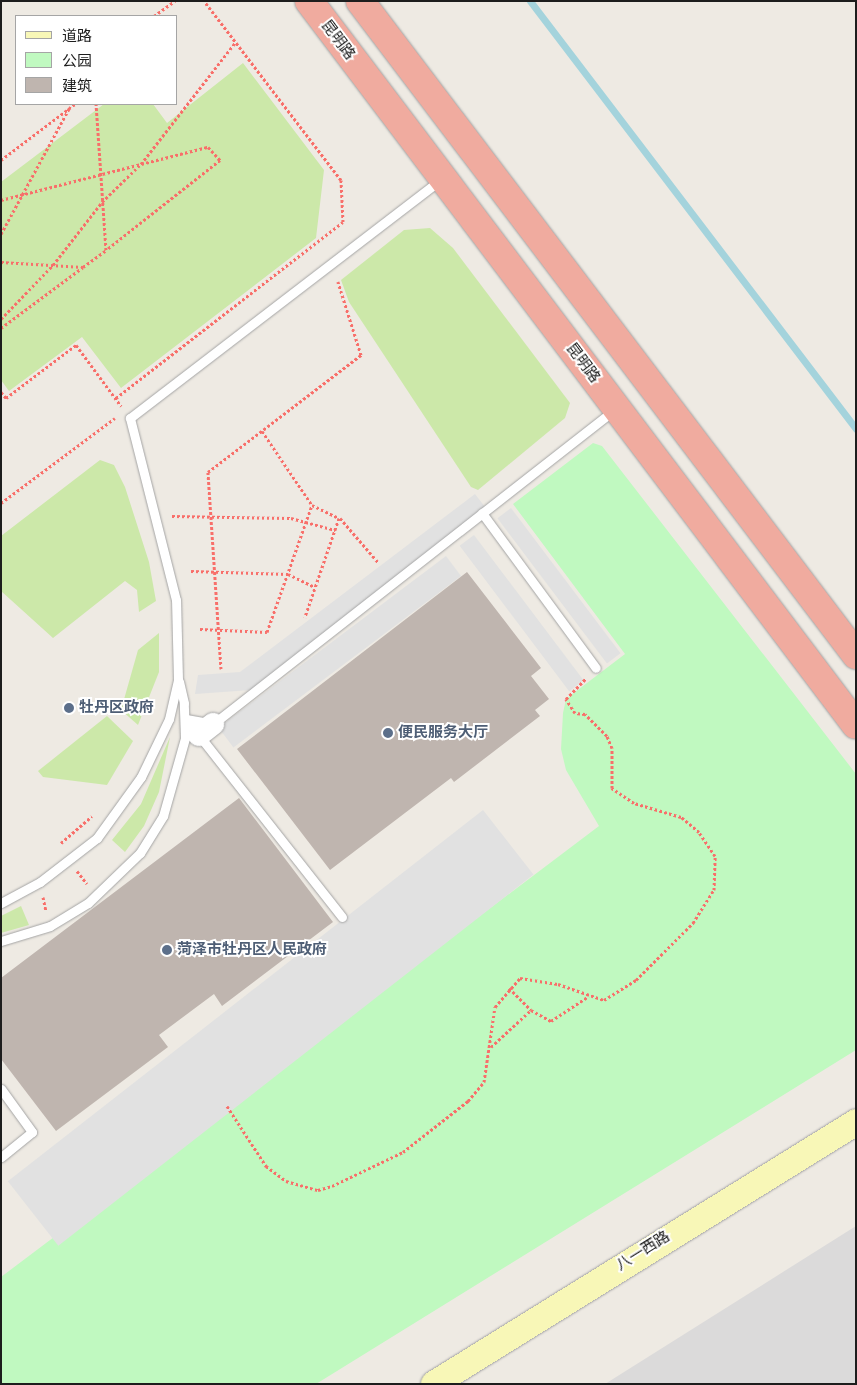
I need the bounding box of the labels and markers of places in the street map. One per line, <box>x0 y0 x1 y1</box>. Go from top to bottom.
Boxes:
place label: 牡丹区政府 <box>79 699 154 717</box>
marker: 牡丹区政府 <box>63 702 75 714</box>
place label: 便民服务大厅 <box>398 724 488 742</box>
marker: 便民服务大厅 <box>382 727 394 739</box>
place label: 菏泽市牡丹区人民政府 <box>177 941 327 959</box>
marker: 菏泽市牡丹区人民政府 <box>161 944 173 956</box>

